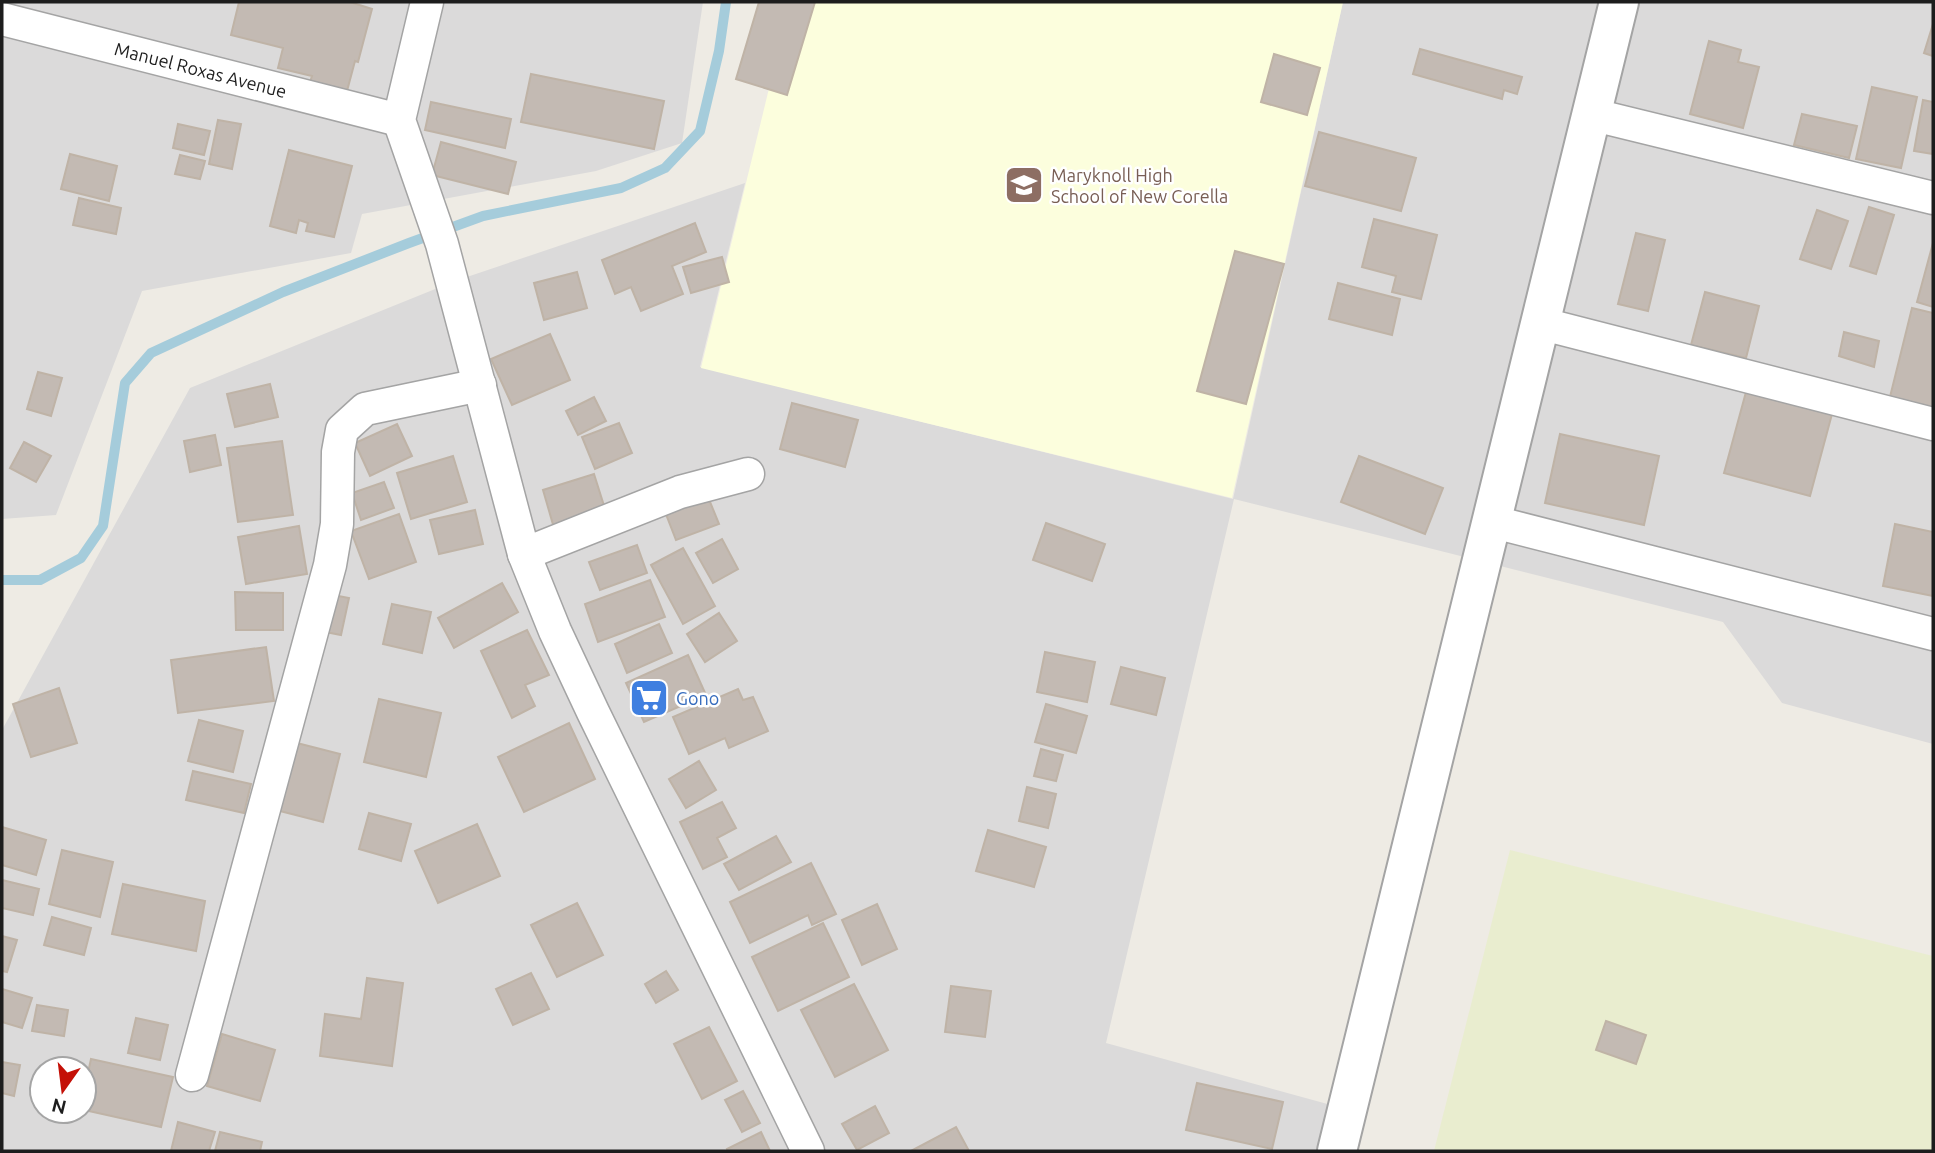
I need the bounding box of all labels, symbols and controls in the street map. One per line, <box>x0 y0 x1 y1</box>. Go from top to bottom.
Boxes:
street label: Manuel Roxas Avenue <box>113 38 289 101</box>
school or university icon: Maryknoll High School of New Corella <box>1003 164 1045 206</box>
place label: Maryknoll High School of New Corella <box>1051 165 1228 206</box>
supermarket icon: Gono <box>628 677 670 719</box>
place label: Gono <box>676 688 719 708</box>
north arrow <box>28 1055 98 1125</box>
text: N <box>49 1094 68 1119</box>

